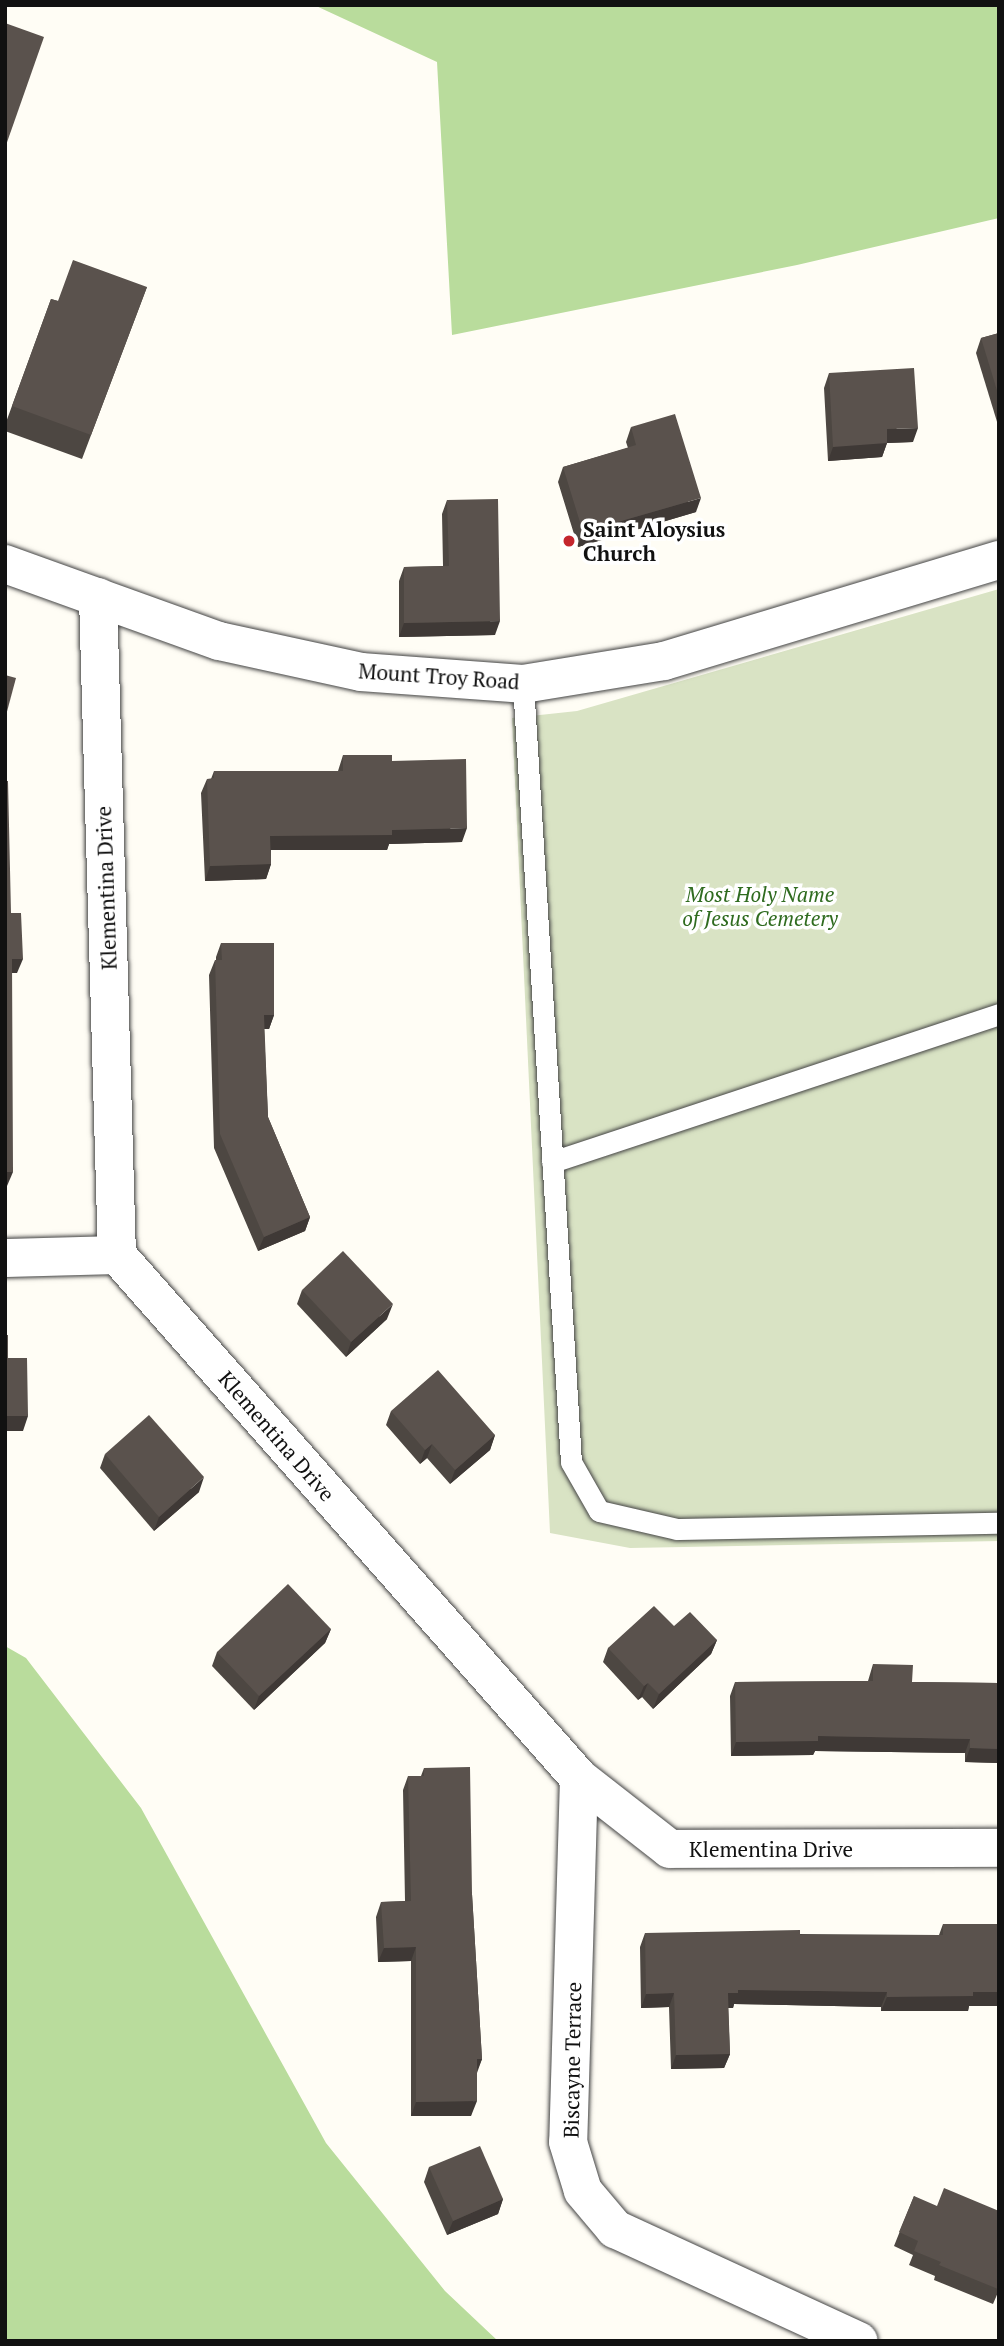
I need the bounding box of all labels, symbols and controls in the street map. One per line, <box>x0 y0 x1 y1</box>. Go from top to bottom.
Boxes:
place label: Saint Aloysius Church <box>583 516 726 566</box>
marker: Saint Aloysius Church <box>561 533 577 549</box>
street label: Mount Troy Road <box>358 658 520 694</box>
street label: Klementina Drive <box>91 806 121 970</box>
park label: Most Holy Name of Jesus Cemetery <box>682 881 838 931</box>
street label: Klementina Drive <box>214 1366 340 1506</box>
street label: Klementina Drive <box>689 1836 853 1862</box>
street label: Biscayne Terrace <box>558 1982 586 2138</box>

